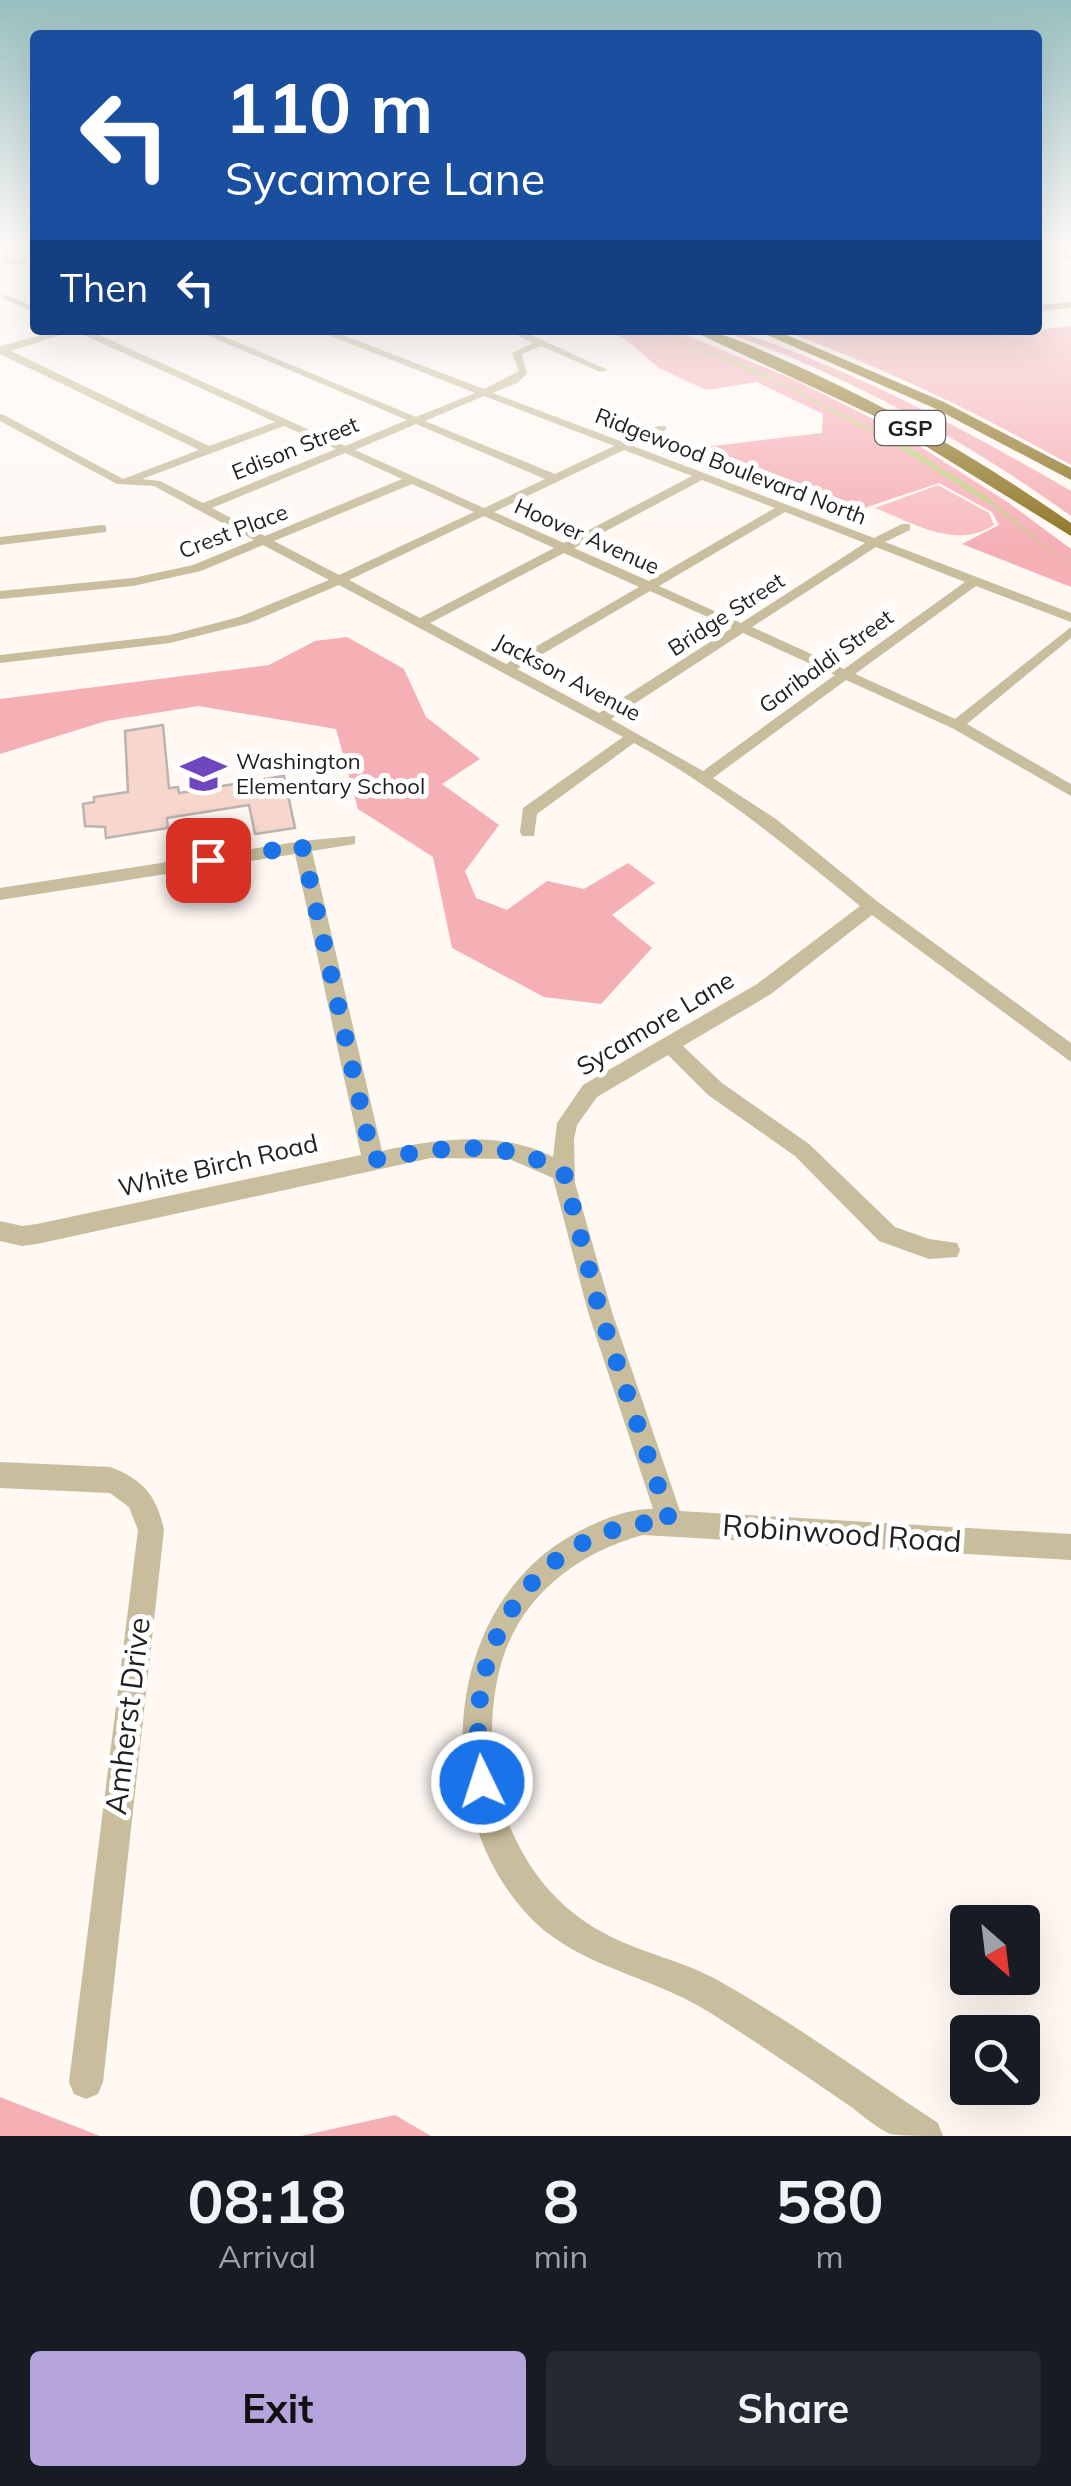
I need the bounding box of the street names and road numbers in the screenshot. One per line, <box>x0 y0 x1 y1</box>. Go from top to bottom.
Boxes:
street label: Ridgewood Boulevard North <box>591 401 871 531</box>
street label: Edison Street <box>228 410 363 486</box>
road number: GSP <box>875 411 945 445</box>
street label: Hoover Avenue <box>510 492 664 580</box>
street label: Crest Place <box>175 497 291 565</box>
street label: Bridge Street <box>663 566 790 662</box>
street label: Garibaldi Street <box>753 603 899 719</box>
street label: Jackson Avenue <box>490 627 646 727</box>
street label: Sycamore Lane <box>571 963 739 1082</box>
street label: White Birch Road <box>115 1126 321 1203</box>
street label: Robinwood Road <box>721 1506 963 1560</box>
street label: Amherst Drive <box>96 1615 158 1817</box>

